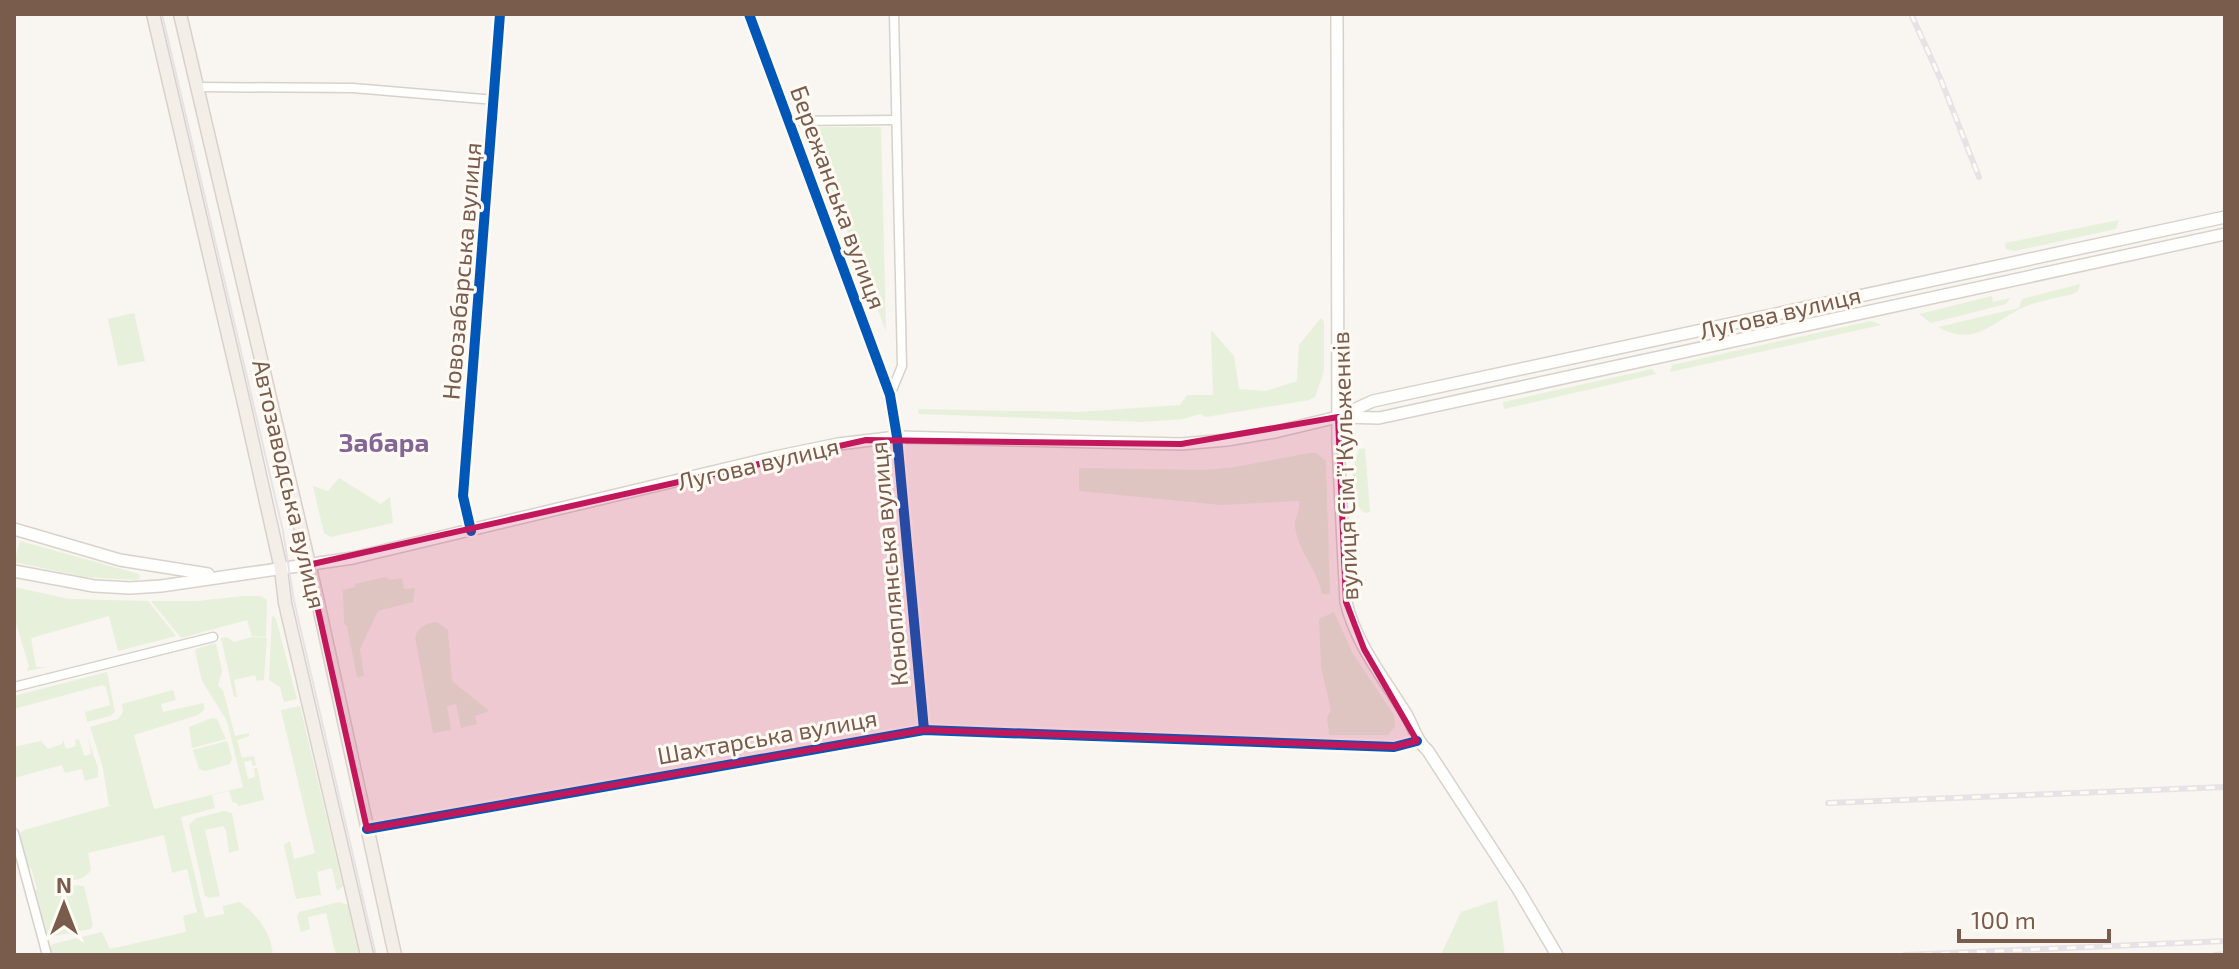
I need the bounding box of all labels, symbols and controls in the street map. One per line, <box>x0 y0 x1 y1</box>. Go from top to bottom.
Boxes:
street label: Бережанська вулиця <box>784 81 893 313</box>
street label: Новозабарська вулиця <box>435 141 488 401</box>
street label: Лугова вулиця <box>1696 279 1864 346</box>
street label: вулиця Сімʼї Кульженків <box>1325 331 1364 601</box>
street label: Автозаводська вулиця <box>246 357 333 612</box>
district label: Забара <box>339 426 429 457</box>
street label: Лугова вулиця <box>674 430 842 497</box>
street label: Коноплянська вулиця <box>863 440 914 688</box>
street label: Шахтарська вулиця <box>655 702 879 771</box>
north arrow <box>24 865 104 945</box>
text: N <box>56 871 72 897</box>
scale bar <box>1959 893 2109 943</box>
text: 100 m <box>1971 905 2036 934</box>

